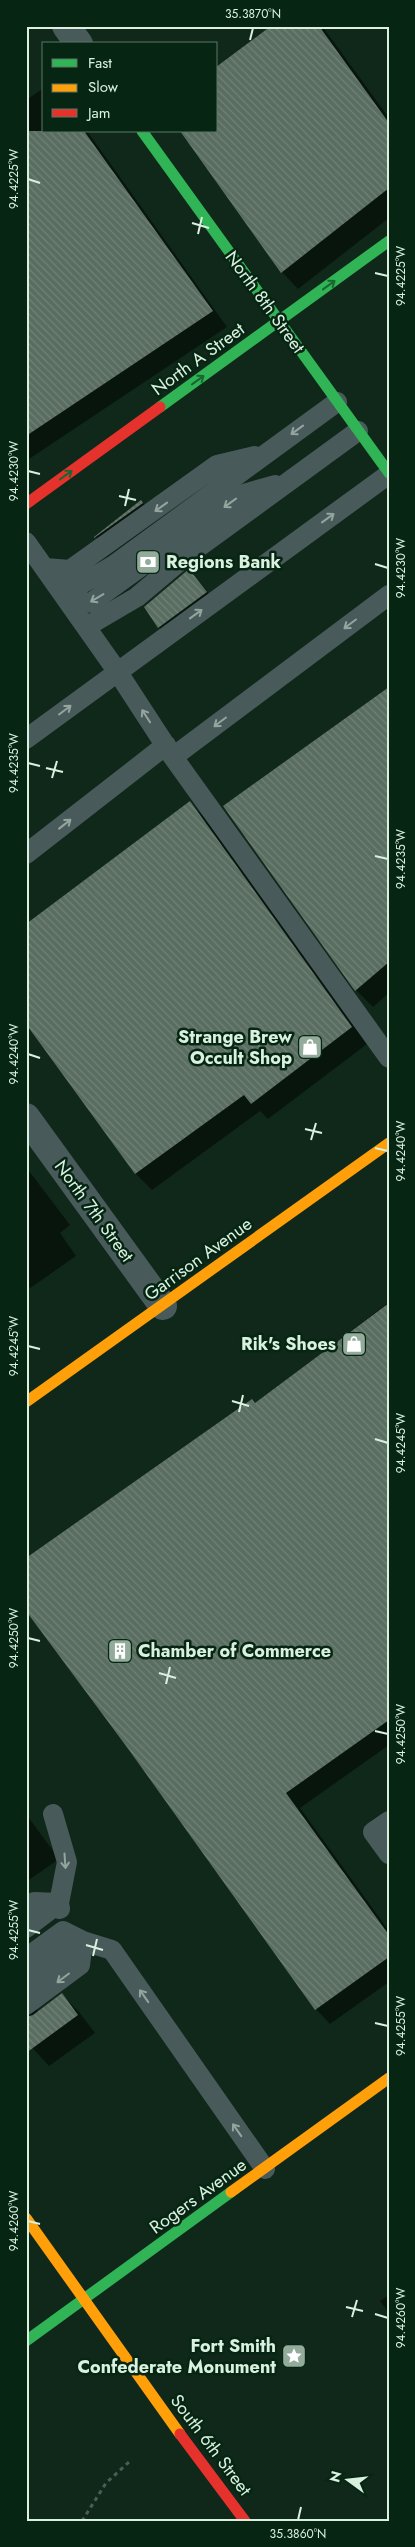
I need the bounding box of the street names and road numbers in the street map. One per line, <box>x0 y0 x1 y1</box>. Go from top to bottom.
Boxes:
street label: North 8th Street <box>219 245 311 359</box>
street label: North A Street <box>146 316 250 402</box>
street label: North 7th Street <box>48 1155 140 1268</box>
street label: Garrison Avenue <box>139 1211 257 1307</box>
street label: Rogers Avenue <box>144 2152 252 2240</box>
street label: South 6th Street <box>164 2389 258 2502</box>

